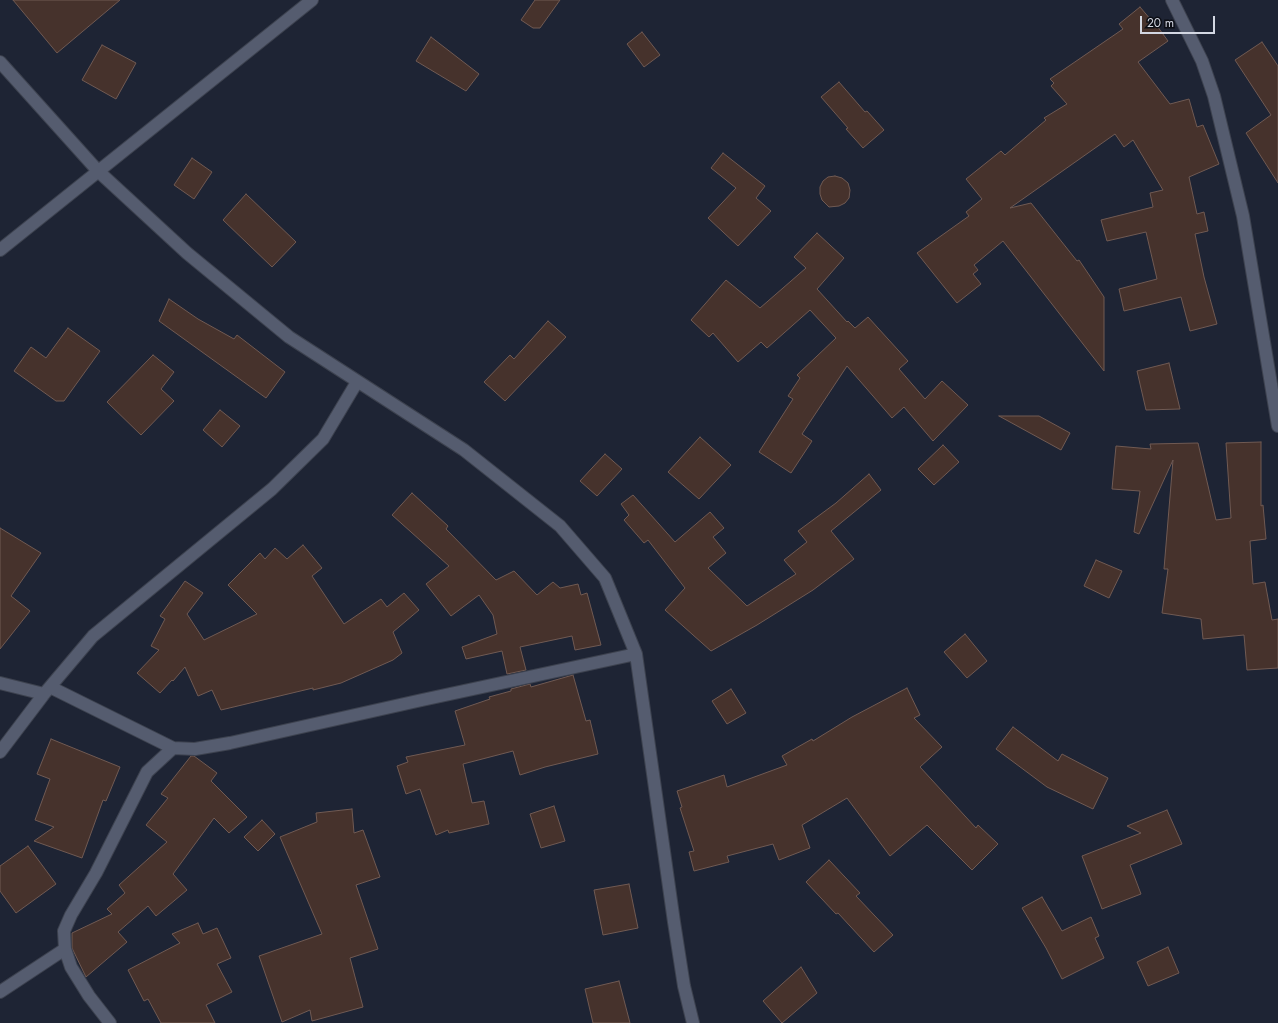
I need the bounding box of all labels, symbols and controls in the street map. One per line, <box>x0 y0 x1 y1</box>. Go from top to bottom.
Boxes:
scale bar <box>1142 8 1217 34</box>
text: 20 m <box>1147 14 1174 32</box>

